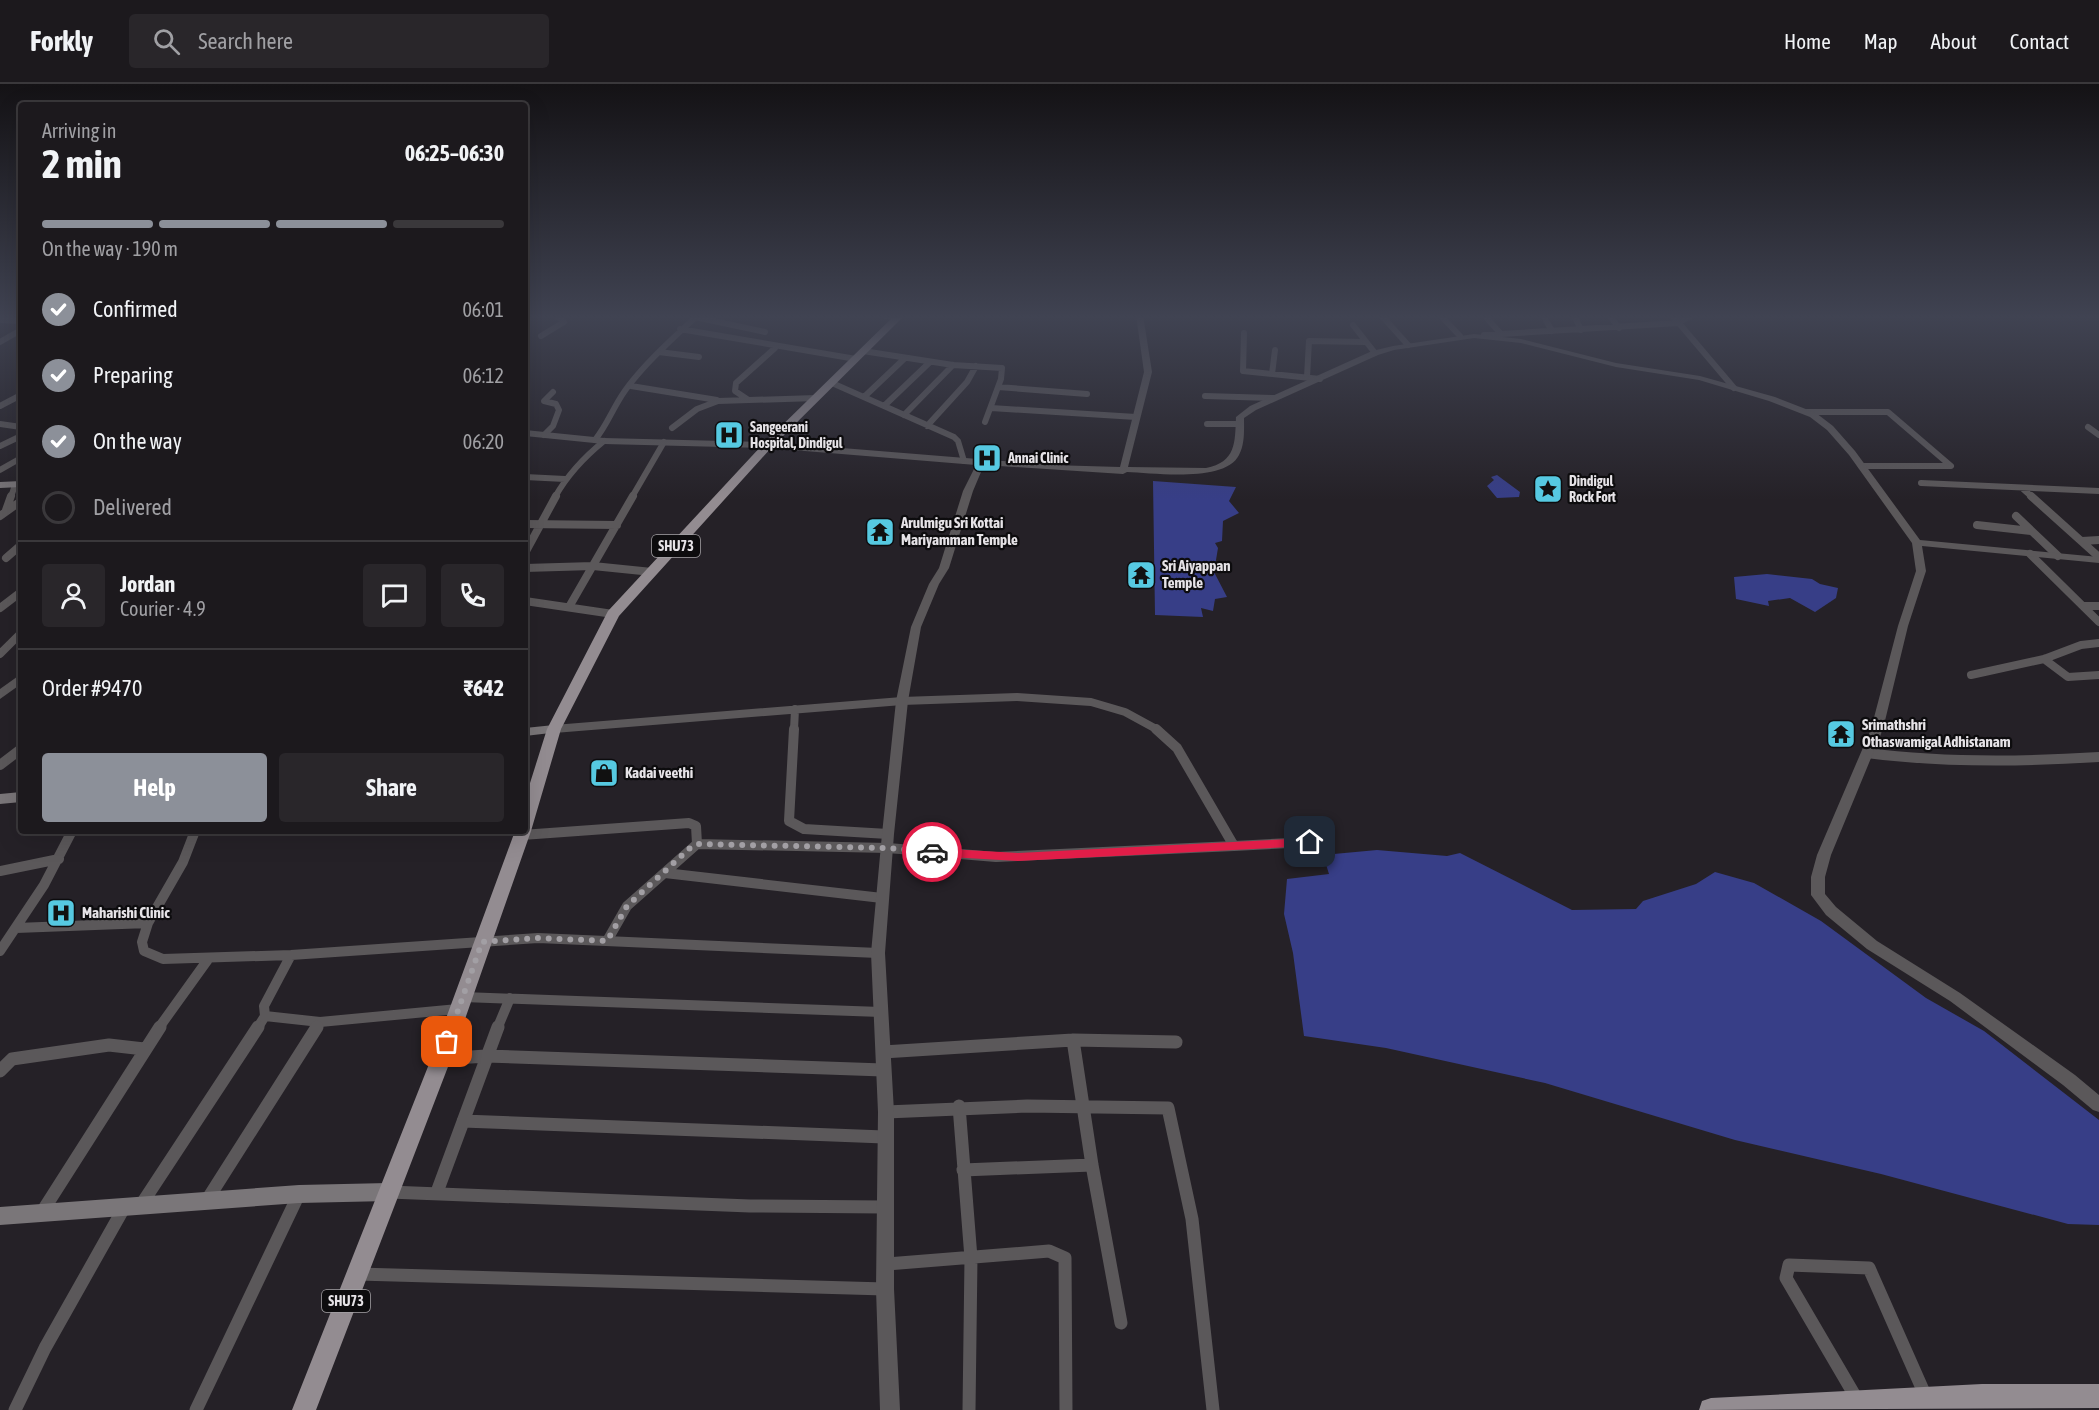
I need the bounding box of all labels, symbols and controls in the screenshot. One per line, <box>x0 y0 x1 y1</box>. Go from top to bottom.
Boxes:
search box <box>129 14 549 68</box>
text: Forkly <box>30 25 93 57</box>
icon: search <box>150 25 183 58</box>
text: Search here <box>198 28 293 54</box>
text: Home <box>1784 29 1831 53</box>
text: Map <box>1864 29 1898 53</box>
text: About <box>1931 29 1977 53</box>
text: Contact <box>2010 29 2069 53</box>
text: Arriving in <box>42 119 116 142</box>
text: 06:25–06:30 <box>405 140 504 166</box>
text: 2 min <box>42 142 122 186</box>
text: On the way · 190 m <box>42 237 178 260</box>
icon: check <box>42 293 75 326</box>
text: Confirmed <box>93 296 178 322</box>
text: 06:01 <box>462 298 504 321</box>
icon: check <box>42 359 75 392</box>
text: Preparing <box>93 362 173 388</box>
text: 06:12 <box>463 364 504 387</box>
hospital icon: Sangeerani Hospital, Dindigul <box>713 419 745 451</box>
place label: Sangeerani Hospital, Dindigul <box>750 419 843 451</box>
icon: check <box>42 425 75 458</box>
text: On the way <box>93 428 182 454</box>
text: 06:20 <box>463 430 504 453</box>
hospital icon: Annai Clinic <box>971 442 1003 474</box>
place label: Annai Clinic <box>1007 450 1069 466</box>
place icon: Dindigul Rock Fort <box>1532 473 1564 505</box>
place label: Dindigul Rock Fort <box>1569 473 1616 505</box>
text: Delivered <box>93 494 172 520</box>
place label: Arulmigu Sri Kottai Mariyamman Temple <box>900 514 1018 548</box>
temple icon: Arulmigu Sri Kottai Mariyamman Temple <box>864 516 896 548</box>
road number: SHU73 <box>652 535 700 557</box>
place label: Sri Aiyappan Temple <box>1162 557 1231 591</box>
temple icon: Sri Aiyappan Temple <box>1125 559 1157 591</box>
button: person <box>42 564 105 627</box>
button: chat <box>363 564 426 627</box>
button: phone <box>441 564 504 627</box>
text: Jordan <box>120 571 175 597</box>
text: Courier · 4.9 <box>120 597 206 620</box>
text: Order #9470 <box>42 675 142 701</box>
text: ₹642 <box>464 675 504 701</box>
place label: Srimathshri Othaswamigal Adhistanam <box>1862 716 2011 750</box>
temple icon: Srimathshri Othaswamigal Adhistanam <box>1825 718 1857 750</box>
button: Help <box>42 753 267 822</box>
button: Share <box>279 753 504 822</box>
shop icon: Kadai veethi <box>588 757 620 789</box>
place label: Kadai veethi <box>625 764 693 781</box>
pin <box>1284 816 1335 867</box>
courier <box>902 822 962 882</box>
icon: home <box>1293 825 1326 858</box>
icon: car <box>916 836 949 869</box>
hospital icon: Maharishi Clinic <box>45 897 77 929</box>
place label: Maharishi Clinic <box>82 904 170 921</box>
pin <box>421 1016 472 1067</box>
icon: bag <box>430 1025 463 1058</box>
road number: SHU73 <box>322 1290 370 1312</box>

